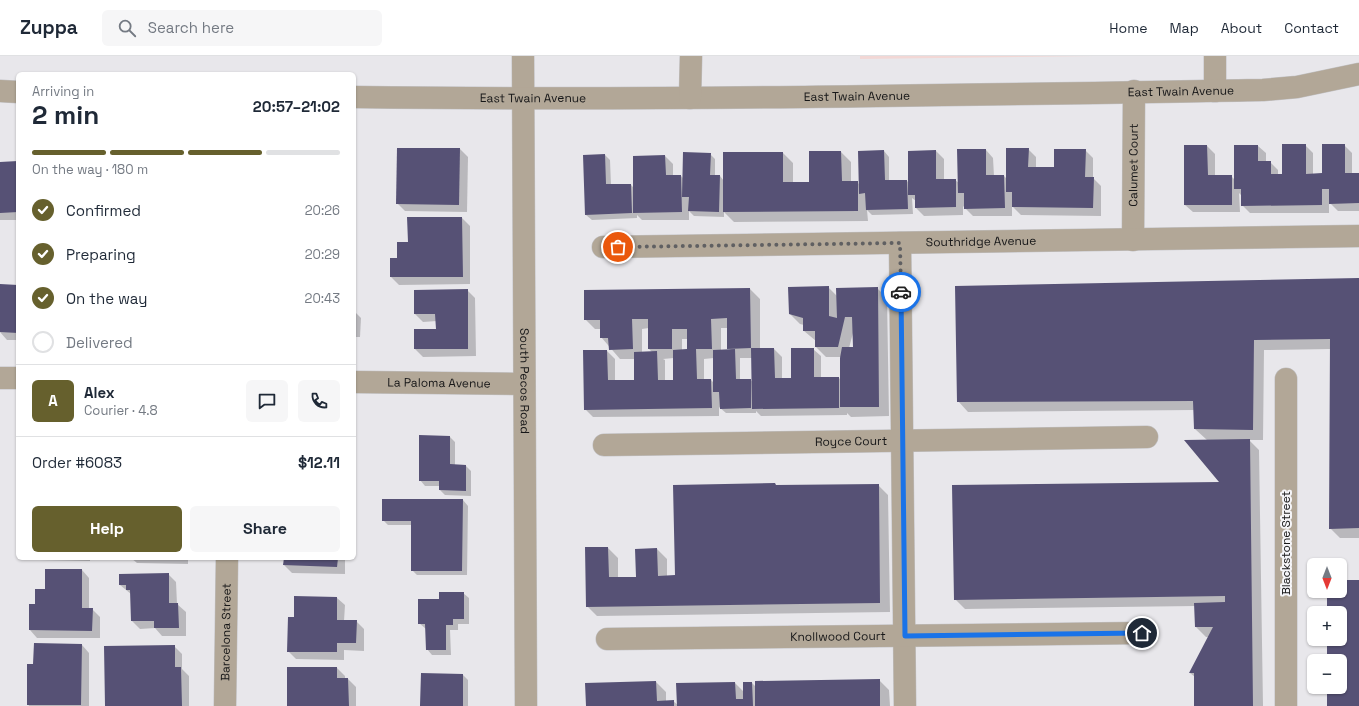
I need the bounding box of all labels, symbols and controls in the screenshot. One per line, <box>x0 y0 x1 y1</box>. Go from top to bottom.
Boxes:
search box <box>102 10 382 46</box>
text: Zuppa <box>20 15 78 40</box>
icon: search <box>116 17 138 39</box>
text: Search here <box>148 18 234 37</box>
text: Home <box>1109 19 1147 37</box>
text: Map <box>1169 19 1199 37</box>
text: About <box>1221 19 1262 37</box>
text: Contact <box>1284 19 1339 37</box>
street label: East Twain Avenue <box>1128 82 1234 100</box>
text: Arriving in <box>32 83 94 100</box>
street label: East Twain Avenue <box>804 88 910 105</box>
street label: East Twain Avenue <box>480 90 586 106</box>
text: 20:57–21:02 <box>253 97 340 116</box>
text: 2 min <box>32 98 99 132</box>
street label: Calumet Court <box>1125 123 1142 207</box>
text: On the way · 180 m <box>32 161 148 178</box>
icon: check <box>32 199 54 221</box>
text: Confirmed <box>66 201 141 220</box>
text: 20:26 <box>305 202 340 219</box>
pin <box>601 230 635 264</box>
street label: Southridge Avenue <box>926 233 1036 250</box>
icon: bag <box>607 236 629 258</box>
icon: check <box>32 243 54 265</box>
text: Preparing <box>66 245 136 264</box>
text: 20:29 <box>305 246 340 263</box>
courier <box>881 272 921 312</box>
icon: car <box>890 281 912 303</box>
icon: check <box>32 287 54 309</box>
text: On the way <box>66 289 147 308</box>
text: 20:43 <box>305 290 340 307</box>
street label: South Pecos Road <box>516 328 533 434</box>
text: Delivered <box>66 333 133 352</box>
street label: La Paloma Avenue <box>387 374 491 392</box>
button: chat <box>246 380 288 422</box>
button: phone <box>298 380 340 422</box>
text: Alex <box>84 383 115 402</box>
text: A <box>48 391 58 410</box>
text: Courier · 4.8 <box>84 402 158 419</box>
street label: Royce Court <box>815 433 887 450</box>
text: Order #6083 <box>32 453 122 472</box>
text: $12.11 <box>298 453 340 472</box>
street label: Blackstone Street <box>1278 491 1294 595</box>
button: Help <box>32 506 182 552</box>
button: Share <box>190 506 340 552</box>
north arrow <box>1307 558 1347 598</box>
map controls <box>1307 558 1347 694</box>
street label: Barcelona Street <box>217 583 235 681</box>
button: + <box>1307 606 1347 646</box>
pin <box>1125 616 1159 650</box>
icon: home <box>1131 622 1153 644</box>
street label: Knollwood Court <box>790 628 886 645</box>
button: − <box>1307 654 1347 694</box>

